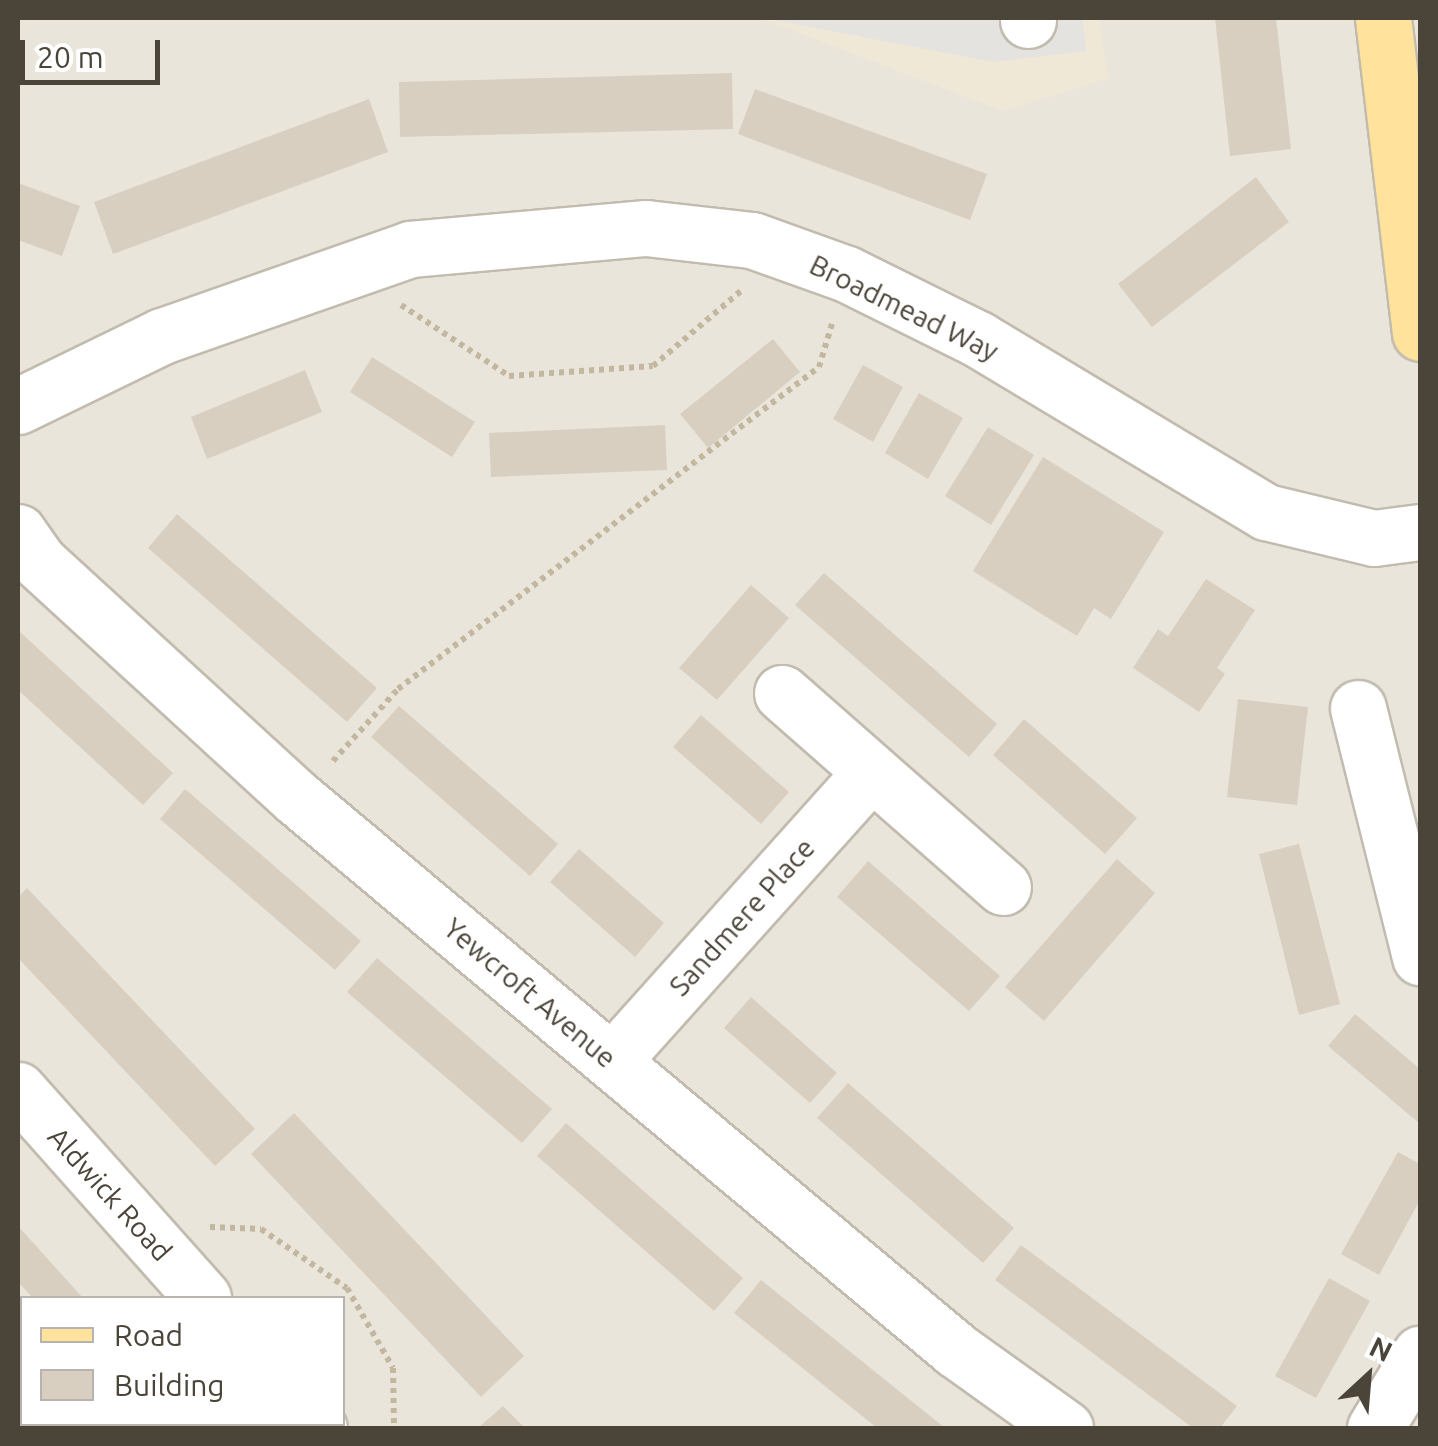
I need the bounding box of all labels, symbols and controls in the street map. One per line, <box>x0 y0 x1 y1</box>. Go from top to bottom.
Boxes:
scale bar <box>25 20 165 82</box>
text: 20 m <box>37 40 104 74</box>
street label: Broadmead Way <box>804 248 1004 368</box>
street label: Sandmere Place <box>662 831 822 1003</box>
street label: Yewcroft Avenue <box>437 911 623 1075</box>
street label: Aldwick Road <box>41 1120 179 1268</box>
legend <box>20 1296 345 1426</box>
text: Road <box>114 1318 183 1352</box>
north arrow <box>1318 1326 1418 1426</box>
text: N <box>1365 1330 1398 1367</box>
text: Building <box>114 1368 225 1402</box>

